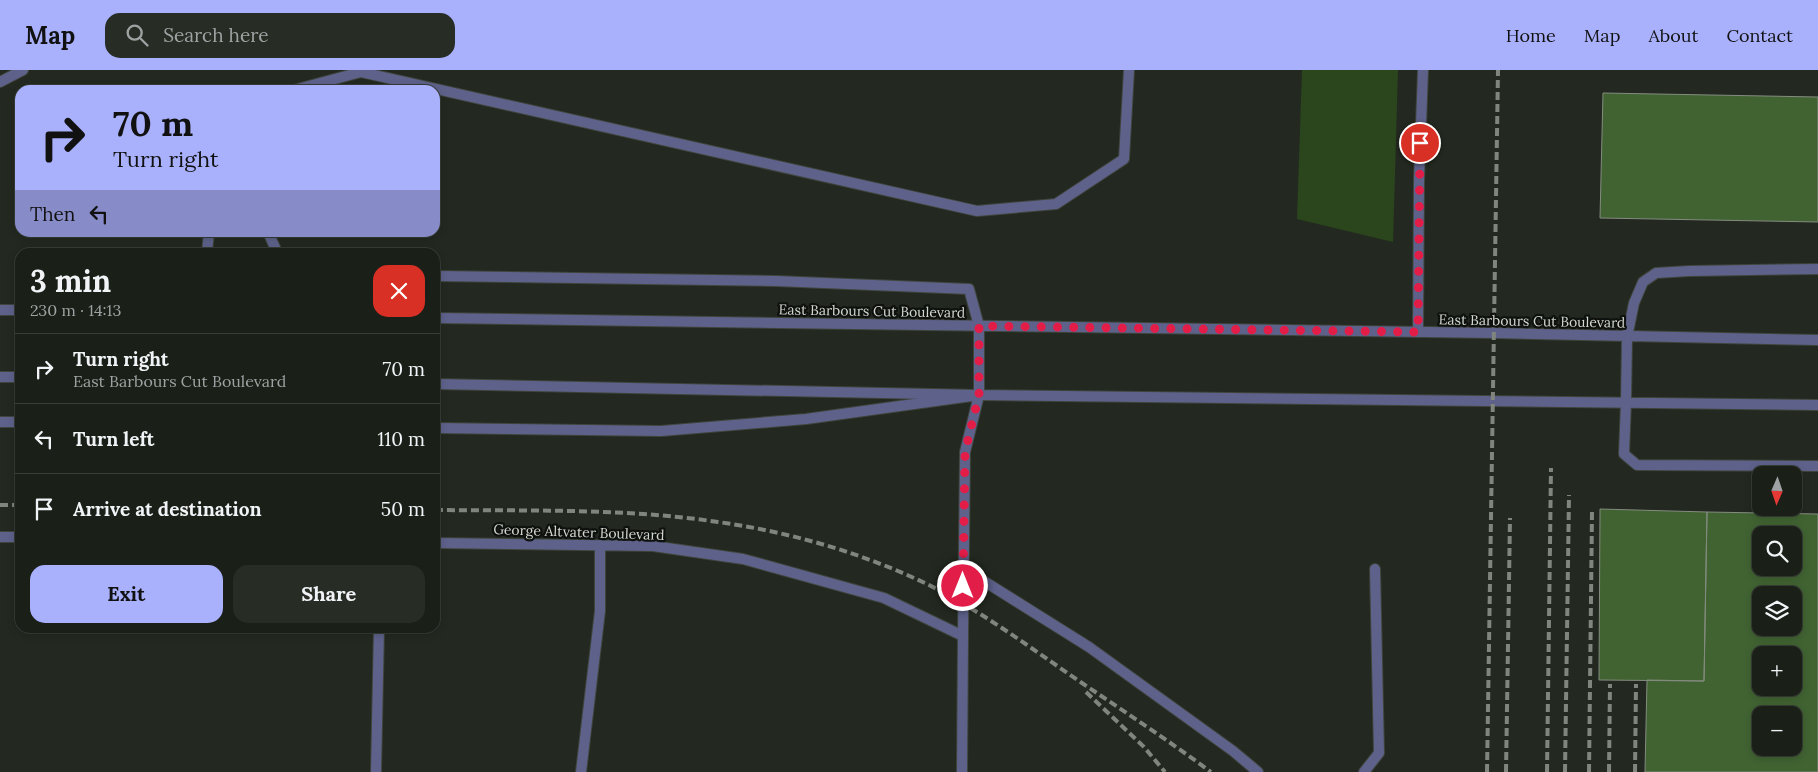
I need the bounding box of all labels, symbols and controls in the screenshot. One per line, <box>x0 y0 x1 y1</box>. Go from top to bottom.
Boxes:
search box <box>105 13 455 58</box>
text: Map <box>25 20 75 51</box>
icon: search <box>123 21 151 49</box>
text: Search here <box>163 23 269 47</box>
text: Home <box>1506 24 1556 47</box>
text: Map <box>1584 24 1620 47</box>
text: About <box>1648 24 1698 47</box>
text: Contact <box>1726 24 1793 47</box>
text: 70 m <box>113 101 193 146</box>
icon: right <box>30 105 95 170</box>
pin <box>1399 122 1441 164</box>
icon: arrive <box>1406 129 1434 157</box>
text: Turn right <box>113 145 218 173</box>
icon: left <box>85 200 113 228</box>
text: Then <box>30 202 75 226</box>
text: 3 min <box>30 262 111 300</box>
button: close <box>373 265 425 317</box>
text: 230 m · 14:13 <box>30 300 121 320</box>
street label: East Barbours Cut Boulevard <box>779 300 965 322</box>
street label: East Barbours Cut Boulevard <box>1439 310 1625 332</box>
text: Turn right <box>73 347 169 371</box>
icon: right <box>30 355 58 383</box>
text: 70 m <box>382 357 425 381</box>
text: East Barbours Cut Boulevard <box>73 371 286 391</box>
icon: left <box>30 425 58 453</box>
text: Turn left <box>73 427 154 451</box>
text: 110 m <box>377 427 425 451</box>
north arrow <box>1752 466 1802 516</box>
map controls <box>1752 466 1802 756</box>
icon: arrive <box>30 495 58 523</box>
text: Arrive at destination <box>73 497 262 521</box>
text: 50 m <box>381 497 425 521</box>
street label: George Altvater Boulevard <box>493 520 665 544</box>
button: search <box>1752 526 1802 576</box>
position arrow <box>936 559 988 611</box>
button: Exit <box>30 565 223 623</box>
button: Share <box>233 565 425 623</box>
button: layers <box>1752 586 1802 636</box>
button: + <box>1752 646 1802 696</box>
button: − <box>1752 706 1802 756</box>

